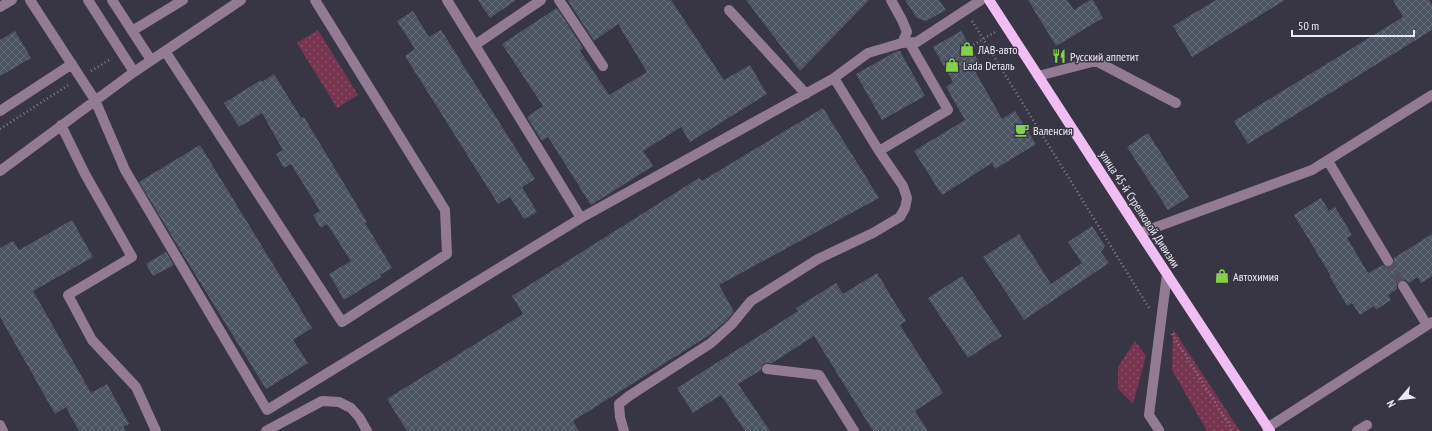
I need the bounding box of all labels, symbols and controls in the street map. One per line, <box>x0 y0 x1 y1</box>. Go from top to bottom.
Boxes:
scale bar <box>1292 12 1414 38</box>
text: 50 m <box>1298 18 1319 33</box>
shop icon: ЛАВ-авто <box>959 41 975 57</box>
place label: ЛАВ-авто <box>977 42 1017 57</box>
restaurant icon: Русский аппетит <box>1051 48 1067 64</box>
place label: Русский аппетит <box>1070 49 1139 64</box>
shop icon: Lada Dеталь <box>944 57 960 73</box>
place label: Lada Dеталь <box>963 58 1015 73</box>
cafe icon: Валенсия <box>1014 122 1030 138</box>
place label: Валенсия <box>1033 123 1073 138</box>
street label: улица 45-й Стрелковой Дивизии <box>1096 148 1184 270</box>
shop icon: Автохимия <box>1214 268 1230 284</box>
place label: Автохимия <box>1233 269 1279 284</box>
north arrow <box>1380 379 1420 419</box>
text: N <box>1384 398 1399 410</box>

